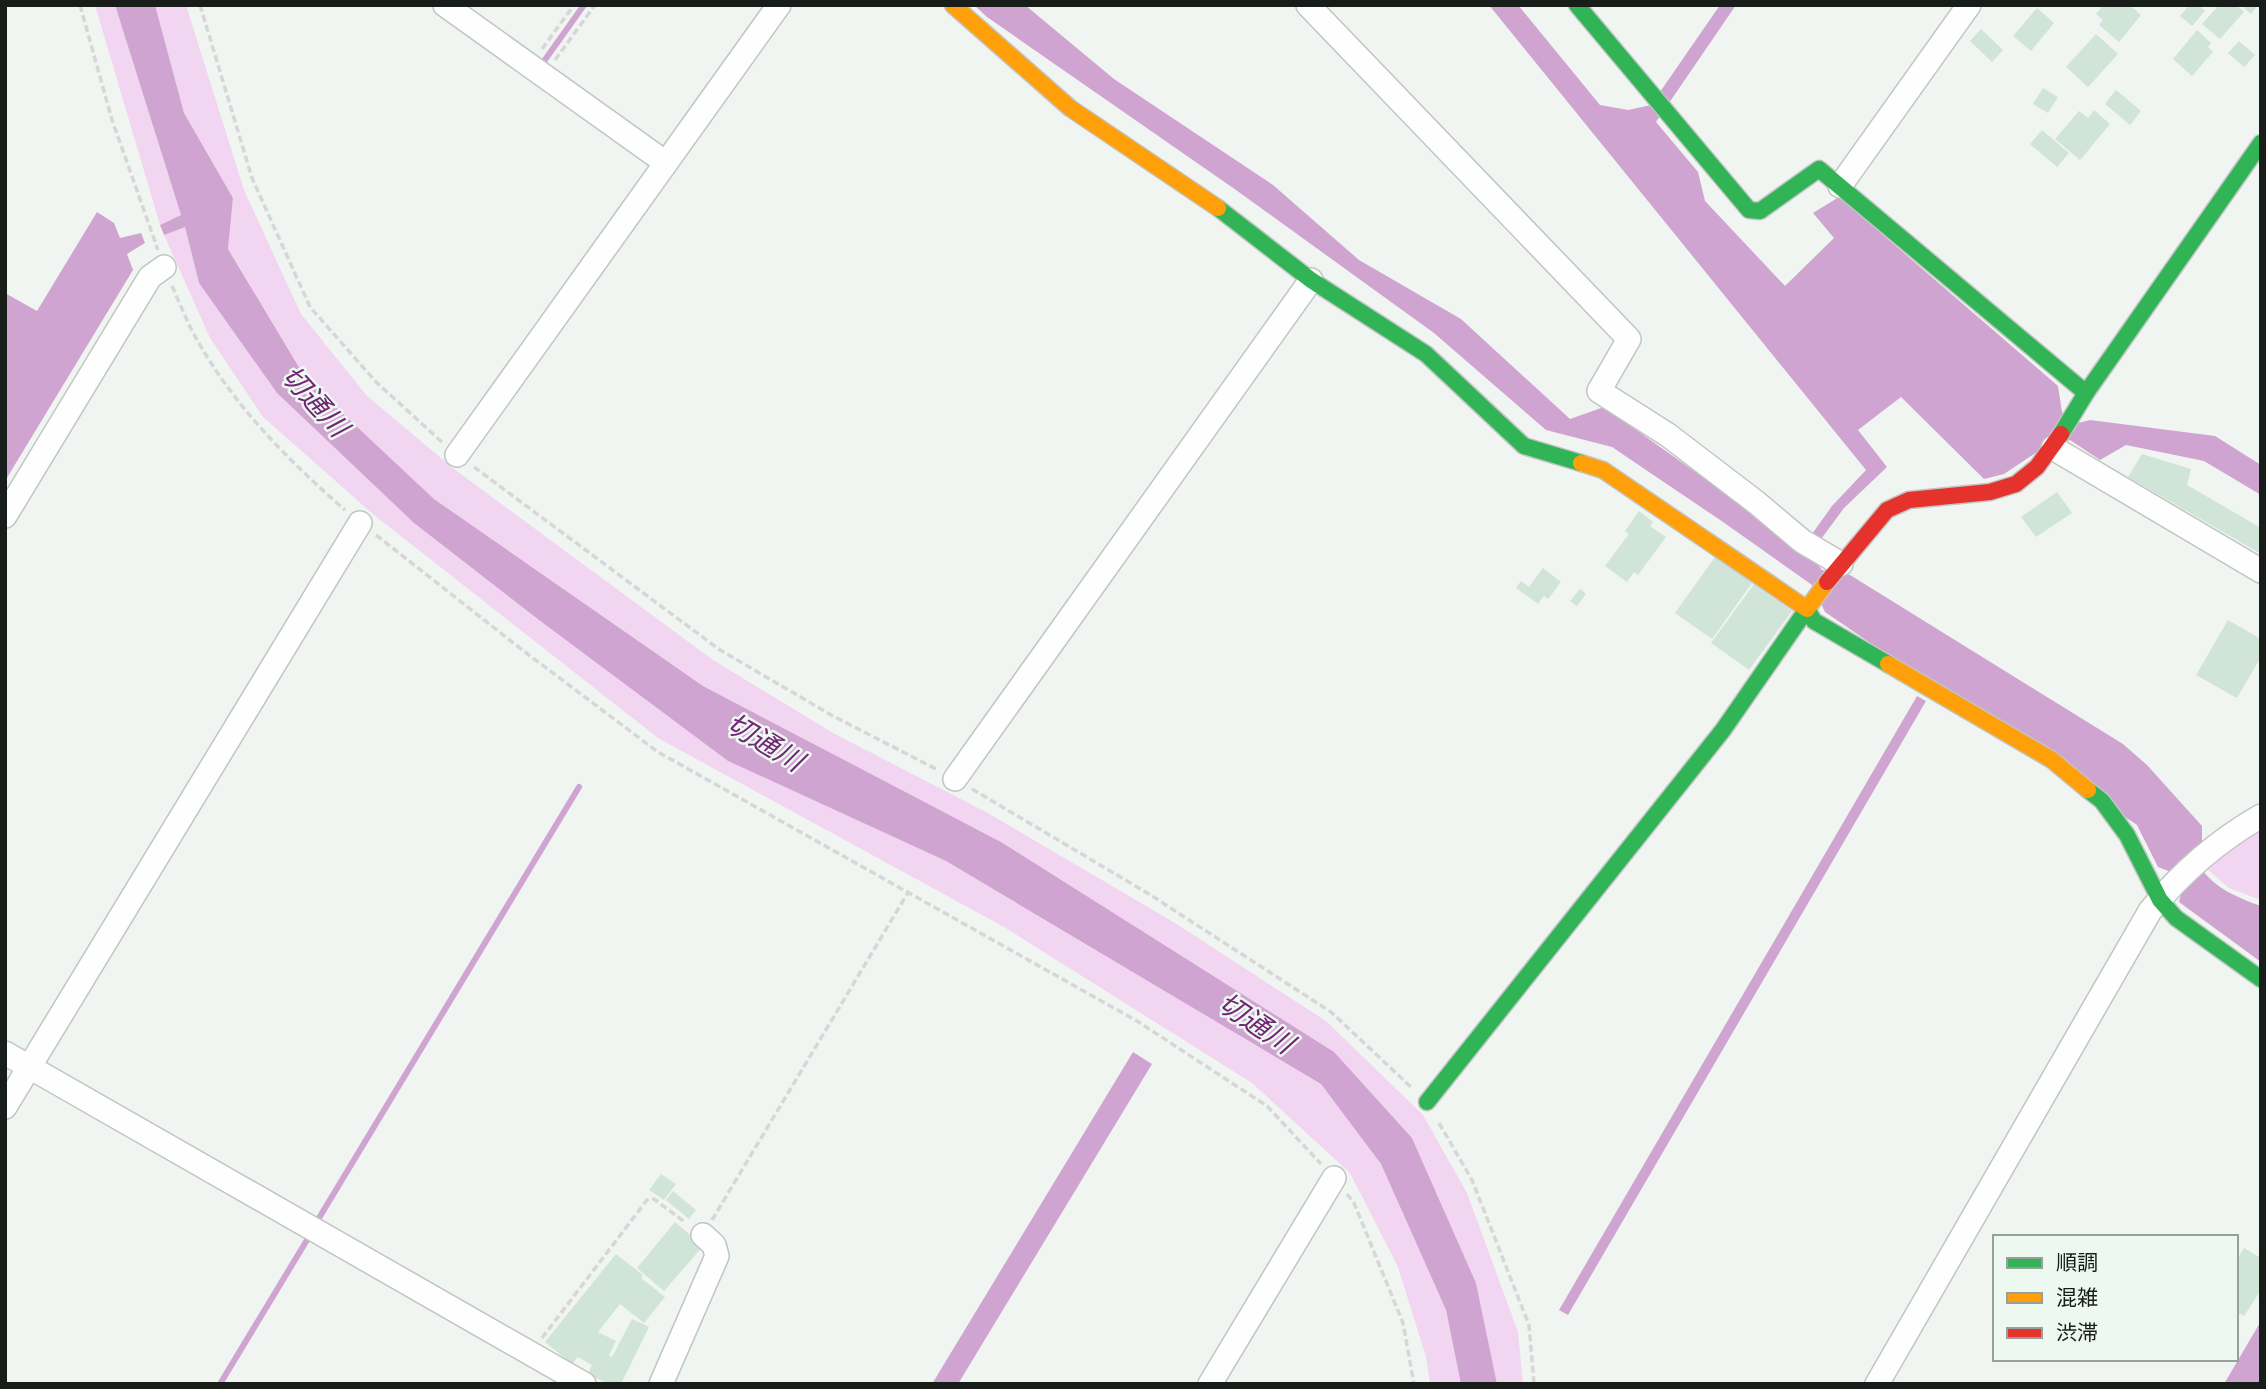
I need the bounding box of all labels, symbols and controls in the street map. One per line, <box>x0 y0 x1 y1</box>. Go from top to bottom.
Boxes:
water label: 切通川 <box>274 358 358 446</box>
water label: 切通川 <box>720 706 812 780</box>
water label: 切通川 <box>1212 985 1303 1062</box>
legend <box>1993 1235 2238 1361</box>
text: 順調 <box>2056 1250 2098 1275</box>
text: 混雑 <box>2056 1285 2098 1310</box>
text: 渋滞 <box>2056 1320 2098 1345</box>

